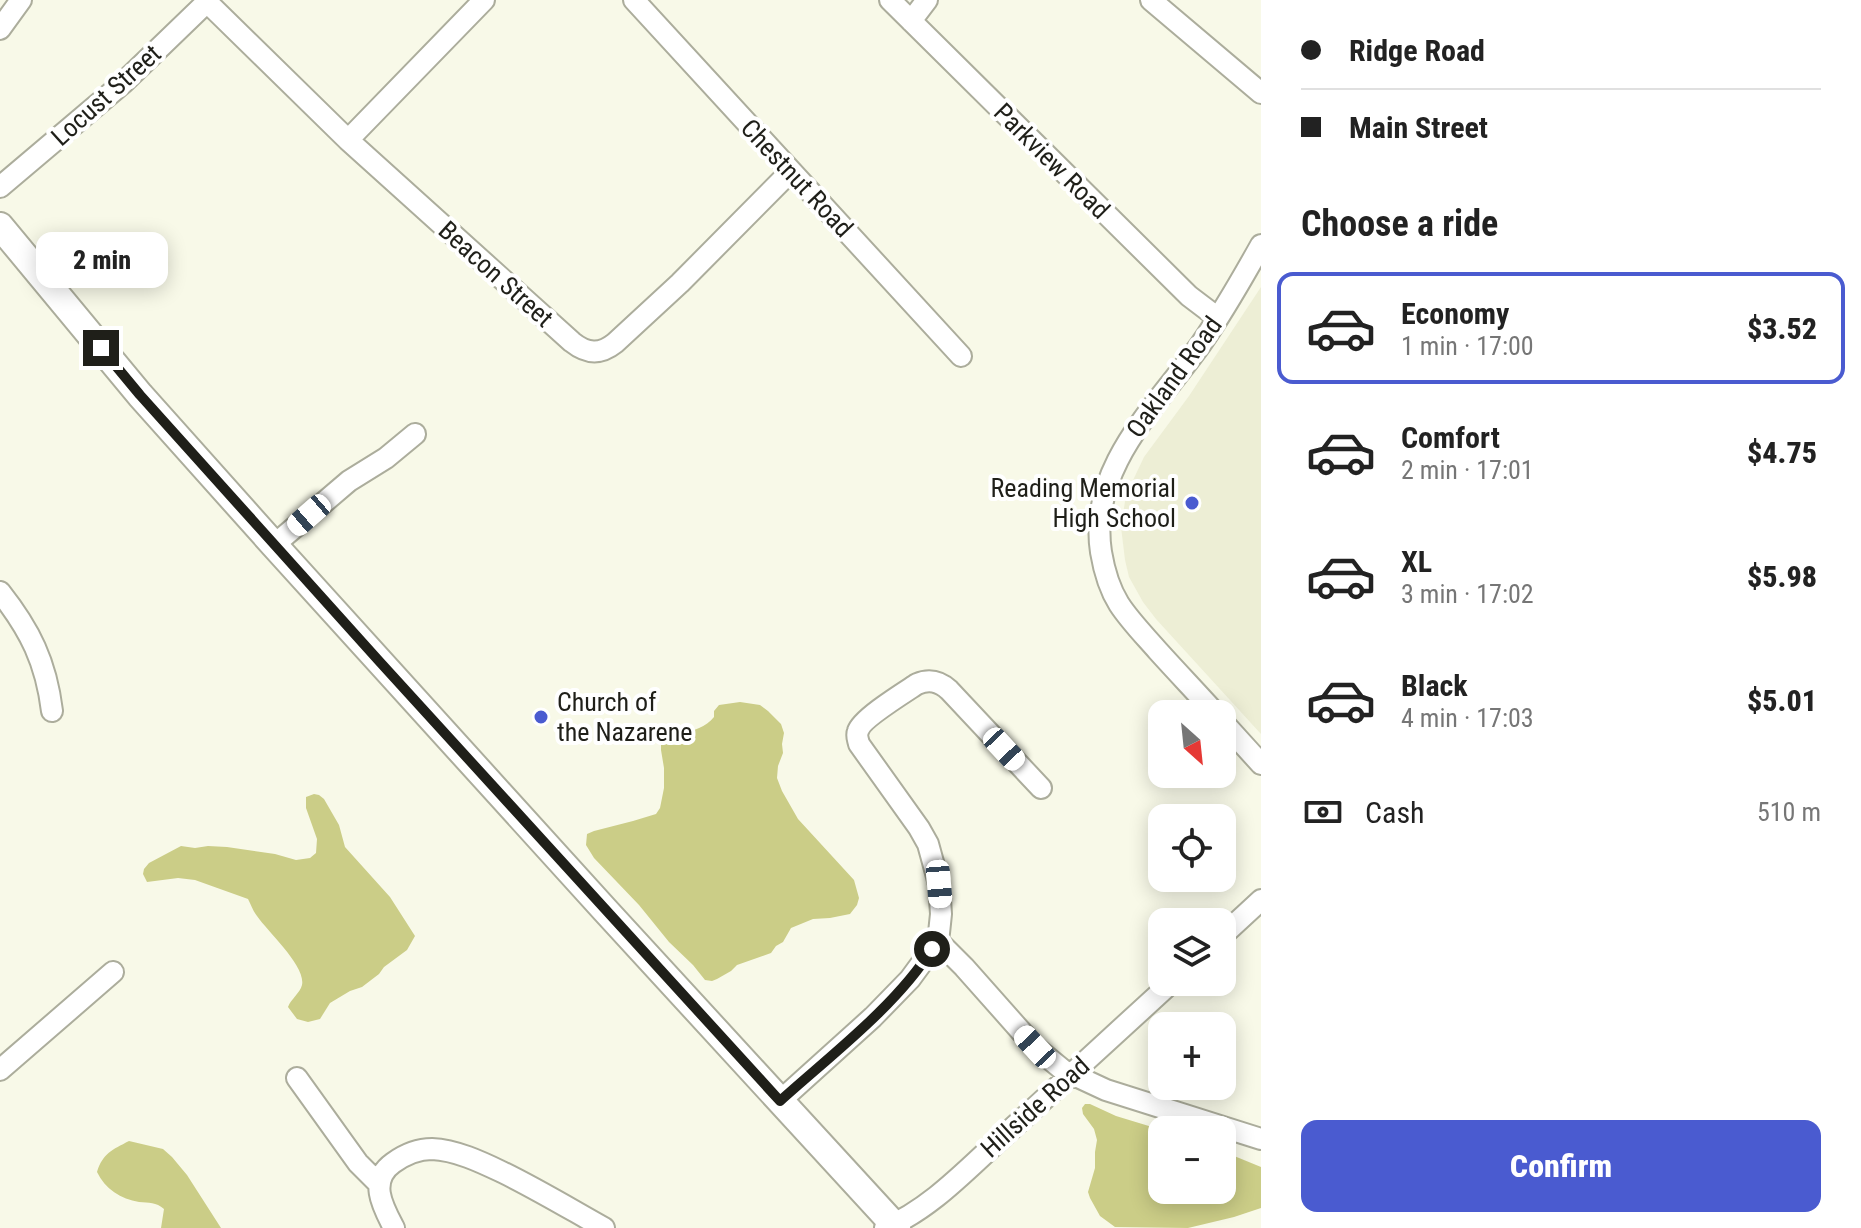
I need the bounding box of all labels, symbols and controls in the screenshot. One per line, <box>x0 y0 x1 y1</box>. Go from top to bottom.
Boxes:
text: Ridge Road <box>1349 33 1485 68</box>
street label: Locust Street <box>45 38 167 152</box>
street label: Parkview Road <box>988 97 1116 225</box>
text: Main Street <box>1349 110 1488 145</box>
street label: Chestnut Road <box>735 113 859 243</box>
text: Choose a ride <box>1301 203 1498 245</box>
street label: Beacon Street <box>433 215 559 333</box>
callout: 2 min <box>35 232 167 288</box>
text: 2 min <box>73 245 131 275</box>
icon: car <box>1305 292 1377 364</box>
text: Economy <box>1401 296 1509 331</box>
street label: Oakland Road <box>1120 311 1228 443</box>
text: $3.52 <box>1747 311 1817 346</box>
route end <box>83 330 119 366</box>
text: 1 min · 17:00 <box>1401 331 1534 361</box>
icon: car <box>1305 416 1377 488</box>
text: Comfort <box>1401 420 1500 455</box>
text: $4.75 <box>1747 435 1817 470</box>
text: 2 min · 17:01 <box>1401 455 1534 485</box>
place label: Reading Memorial High School <box>991 473 1176 533</box>
car <box>283 490 335 540</box>
marker: Reading Memorial High School <box>1183 494 1201 512</box>
icon: car <box>1305 540 1377 612</box>
text: XL <box>1401 544 1432 579</box>
text: $5.98 <box>1747 559 1817 594</box>
text: 3 min · 17:02 <box>1401 579 1534 609</box>
icon: car <box>1305 664 1377 736</box>
text: Black <box>1401 668 1468 703</box>
text: $5.01 <box>1747 683 1817 718</box>
place label: Church of the Nazarene <box>557 687 692 747</box>
north arrow <box>1148 700 1236 788</box>
map controls <box>1148 700 1236 1204</box>
text: 4 min · 17:03 <box>1401 703 1534 733</box>
marker: Church of the Nazarene <box>532 708 550 726</box>
car <box>979 723 1029 775</box>
icon: cash <box>1301 790 1345 834</box>
text: Cash <box>1365 795 1425 830</box>
text: 510 m <box>1757 797 1821 827</box>
button: locate <box>1148 804 1236 892</box>
car <box>925 859 953 909</box>
button: layers <box>1148 908 1236 996</box>
route start <box>914 931 950 967</box>
button: + <box>1148 1012 1236 1100</box>
car <box>1010 1021 1060 1073</box>
street label: Hillside Road <box>975 1051 1095 1163</box>
button: − <box>1148 1116 1236 1204</box>
button: Confirm <box>1301 1120 1821 1212</box>

